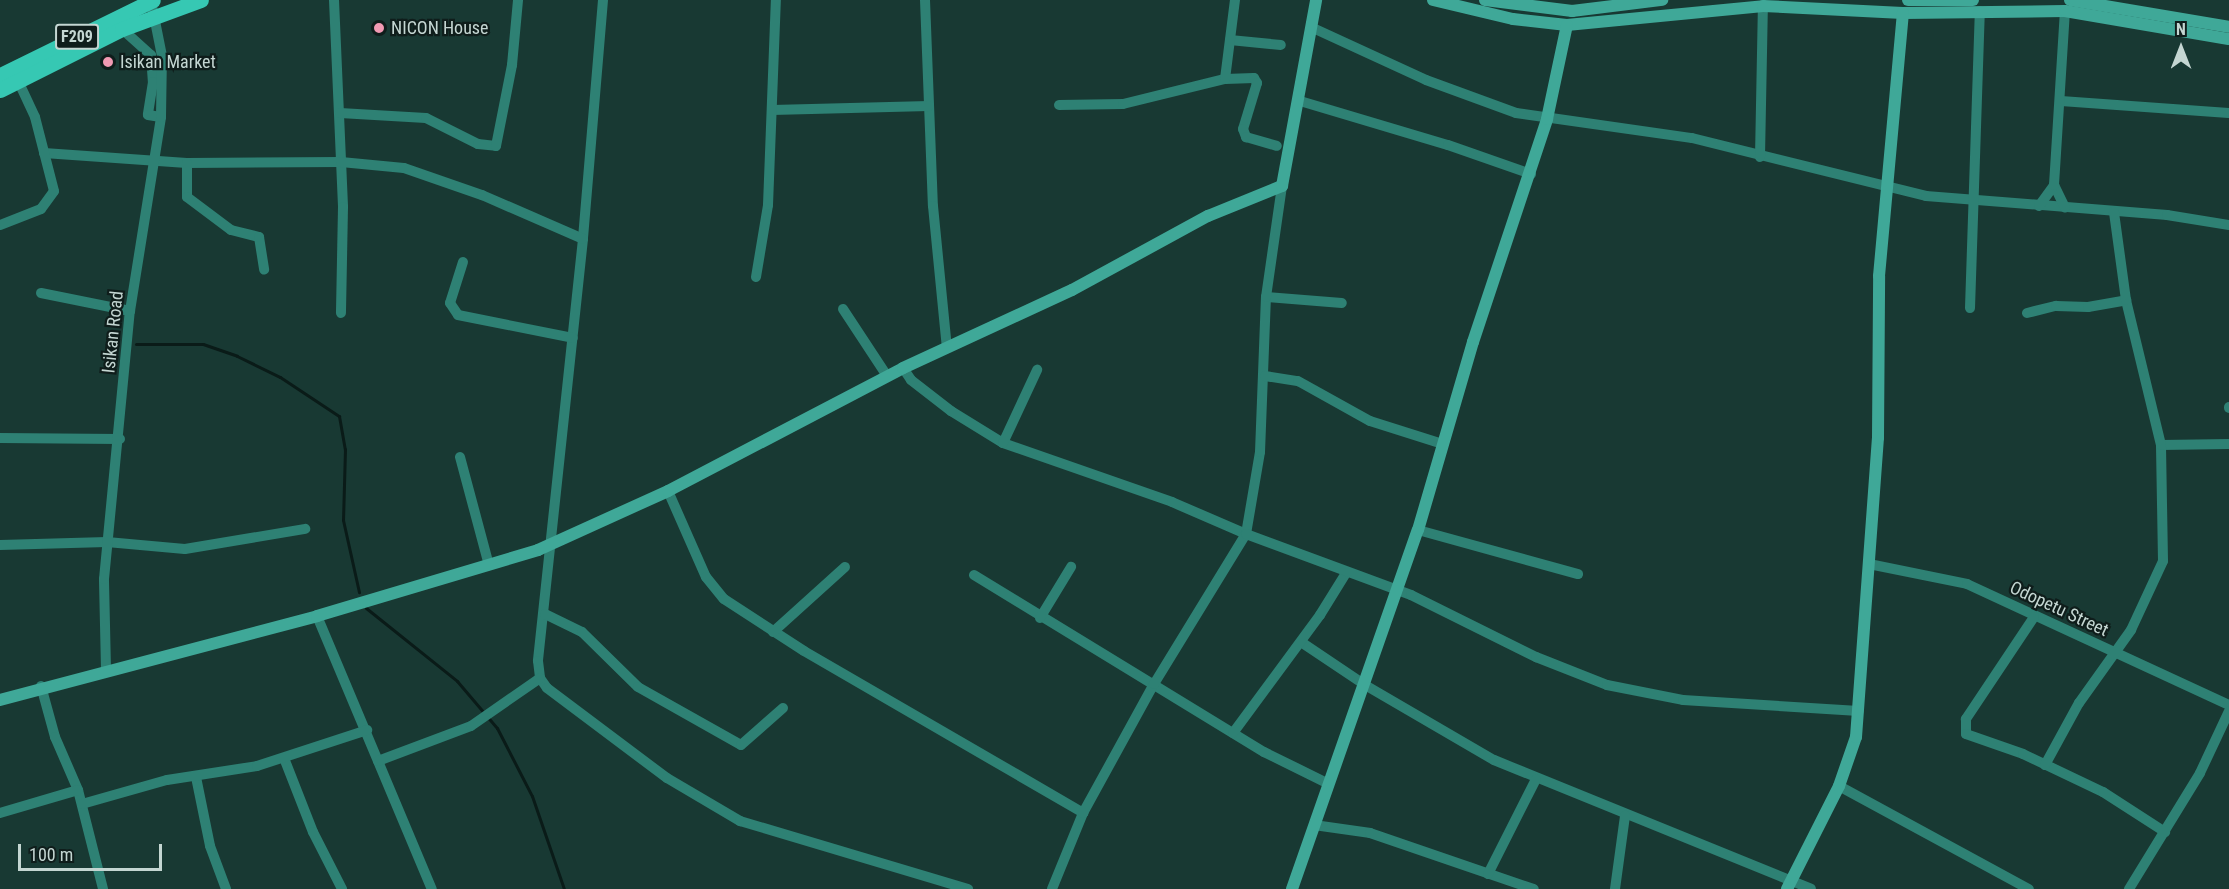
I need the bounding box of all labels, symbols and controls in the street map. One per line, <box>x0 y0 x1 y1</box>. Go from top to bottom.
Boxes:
place label: NICON House <box>391 17 489 39</box>
north arrow <box>2151 18 2211 78</box>
text: N <box>2176 20 2186 39</box>
marker: NICON House <box>372 21 386 35</box>
road number: F209 <box>54 24 100 50</box>
place label: Isikan Market <box>120 51 216 73</box>
marker: Isikan Market <box>101 55 115 69</box>
street label: Isikan Road <box>98 290 128 374</box>
street label: Odopetu Street <box>2006 577 2112 641</box>
scale bar <box>21 832 165 870</box>
text: 100 m <box>29 844 73 865</box>

